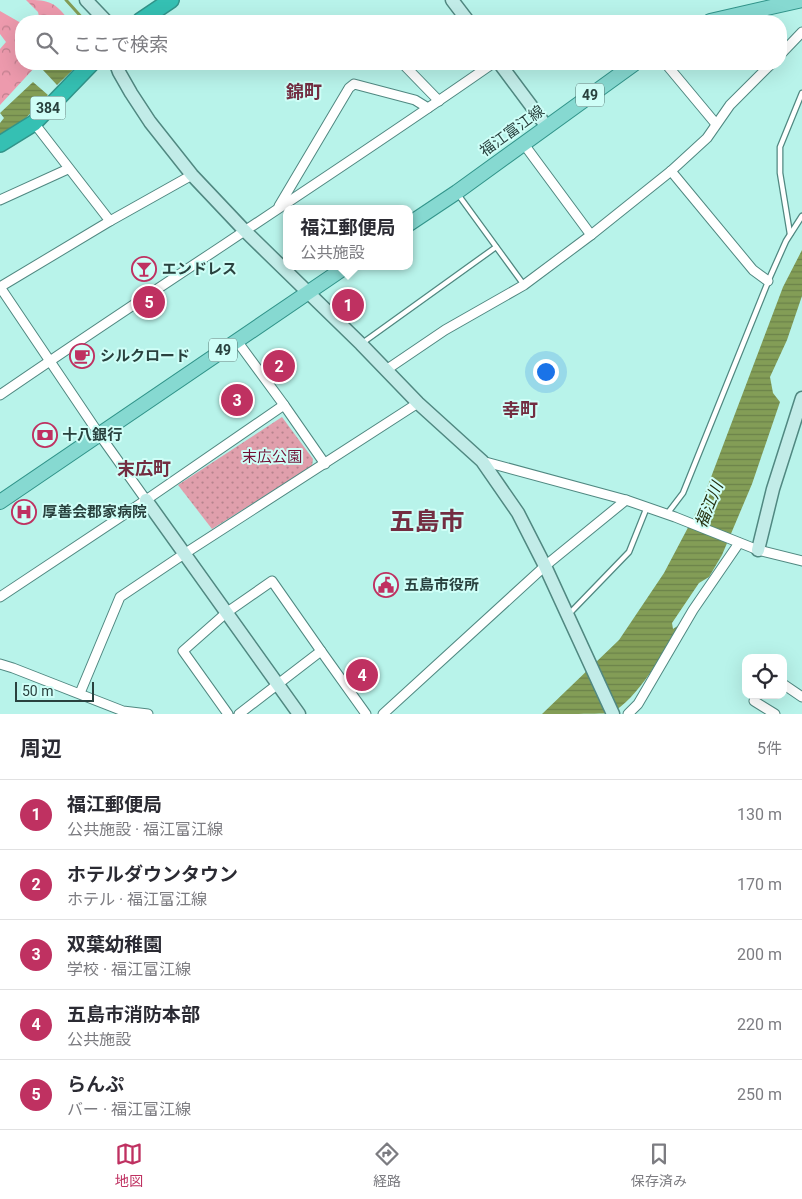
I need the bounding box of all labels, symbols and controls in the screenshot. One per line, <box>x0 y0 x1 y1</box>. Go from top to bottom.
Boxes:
search box <box>15 15 787 70</box>
icon: search <box>33 29 61 57</box>
text: ここで検索 <box>73 33 168 56</box>
district label: 錦町 <box>286 81 322 102</box>
road number: 49 <box>576 84 604 106</box>
road number: 384 <box>30 96 66 120</box>
street label: 福江富江線 <box>476 102 548 160</box>
popup <box>283 205 413 270</box>
text: 福江郵便局 <box>300 216 396 239</box>
text: 公共施設 <box>300 243 365 262</box>
bar icon: エンドレス <box>131 256 157 282</box>
place label: エンドレス <box>162 260 237 278</box>
pin: 5 <box>133 283 165 321</box>
pin: 1 <box>332 286 364 324</box>
road number: 49 <box>209 338 237 362</box>
cafe icon: シルクロード <box>69 343 95 369</box>
place label: シルクロード <box>100 347 190 365</box>
pin: 2 <box>263 347 295 385</box>
your location <box>533 359 559 385</box>
pin: 3 <box>221 381 253 419</box>
district label: 幸町 <box>502 399 538 420</box>
bank icon: 十八銀行 <box>32 422 58 448</box>
place label: 十八銀行 <box>62 426 122 444</box>
park label: 末広公園 <box>242 448 302 466</box>
district label: 末広町 <box>117 458 171 479</box>
water label: 福江川 <box>691 477 728 531</box>
hospital icon: 厚善会郡家病院 <box>11 499 37 525</box>
place label: 厚善会郡家病院 <box>42 503 147 521</box>
district label: 五島市 <box>389 507 465 536</box>
public building icon: 五島市役所 <box>373 572 399 598</box>
place label: 五島市役所 <box>404 576 479 594</box>
map controls <box>742 654 787 699</box>
button: locate <box>742 654 787 699</box>
pin: 4 <box>346 656 378 694</box>
scale bar <box>15 679 94 702</box>
text: 50 m <box>22 683 54 699</box>
text: 周辺 <box>20 737 62 761</box>
text: 5件 <box>757 739 782 758</box>
text: 福江郵便局 <box>67 793 162 816</box>
text: 1 <box>31 805 41 824</box>
text: 130 m <box>737 805 782 824</box>
text: 公共施設 · 福江富江線 <box>67 820 223 839</box>
text: ホテルダウンタウン <box>67 863 238 886</box>
text: 2 <box>31 875 41 894</box>
text: 170 m <box>737 875 782 894</box>
text: ホテル · 福江富江線 <box>67 890 207 909</box>
text: 双葉幼稚園 <box>67 933 162 956</box>
text: 3 <box>31 945 41 964</box>
text: 200 m <box>737 945 782 964</box>
text: 学校 · 福江富江線 <box>67 960 191 979</box>
text: 五島市消防本部 <box>67 1003 200 1026</box>
text: 4 <box>31 1015 41 1034</box>
text: 220 m <box>737 1015 782 1034</box>
text: 公共施設 <box>67 1030 131 1049</box>
text: らんぷ <box>67 1073 124 1096</box>
text: 5 <box>31 1085 41 1104</box>
text: 250 m <box>737 1085 782 1104</box>
text: バー · 福江富江線 <box>67 1100 191 1119</box>
tab: 地図 <box>115 1140 143 1190</box>
tab: 経路 <box>373 1140 401 1190</box>
tab: 保存済み <box>631 1140 687 1190</box>

